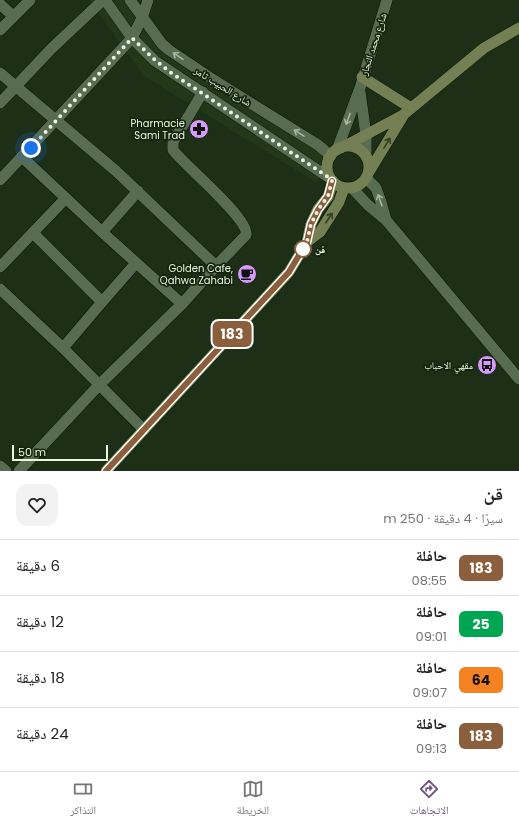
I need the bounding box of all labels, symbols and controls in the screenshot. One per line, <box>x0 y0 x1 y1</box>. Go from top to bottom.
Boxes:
street label: شارع محمد النجار <box>356 11 391 78</box>
one-way arrow <box>172 52 183 60</box>
street label: شارع الحبيب ثامر <box>190 62 255 110</box>
one-way arrow <box>344 113 352 125</box>
place label: Pharmacie Sami Trad <box>131 116 185 143</box>
pharmacy icon: Pharmacie Sami Trad <box>188 118 210 140</box>
one-way arrow <box>293 129 305 137</box>
one-way arrow <box>383 137 391 149</box>
your location <box>21 138 41 158</box>
one-way arrow <box>376 194 383 207</box>
one-way arrow <box>325 212 333 223</box>
marker: قن <box>294 240 312 258</box>
place label: قن <box>315 242 325 257</box>
place label: Golden Cafe, Qahwa Zahabi <box>160 261 233 288</box>
cafe icon: Golden Cafe, Qahwa Zahabi <box>236 263 258 285</box>
line badge: 183 <box>209 321 255 347</box>
text: 183 <box>221 324 243 344</box>
bus stop icon: مقهي الاحباب <box>476 354 498 376</box>
place label: مقهي الاحباب <box>424 358 473 374</box>
scale bar <box>12 443 108 462</box>
text: 50 m <box>18 444 46 460</box>
text: قن <box>484 480 503 507</box>
button: heart <box>16 484 58 526</box>
text: سيرًا · 4 دقيقة · 250 m <box>383 509 503 528</box>
text: حافلة <box>416 545 447 566</box>
text: 6 دقيقة <box>16 555 60 576</box>
text: 183 <box>470 558 492 578</box>
text: 08:55 <box>412 571 447 590</box>
text: حافلة <box>416 601 447 622</box>
text: 12 دقيقة <box>16 611 64 632</box>
text: 25 <box>472 614 490 634</box>
text: 09:01 <box>416 627 447 646</box>
text: حافلة <box>416 657 447 678</box>
text: 18 دقيقة <box>16 667 65 688</box>
text: 64 <box>472 670 490 690</box>
text: 09:07 <box>413 683 447 702</box>
text: حافلة <box>416 713 447 734</box>
text: 24 دقيقة <box>16 723 69 744</box>
text: 183 <box>470 726 492 746</box>
text: 09:13 <box>416 739 447 758</box>
tab: التذاكر <box>70 778 96 821</box>
tab: الخريطة <box>237 778 269 821</box>
tab: الاتجاهات <box>410 778 449 821</box>

